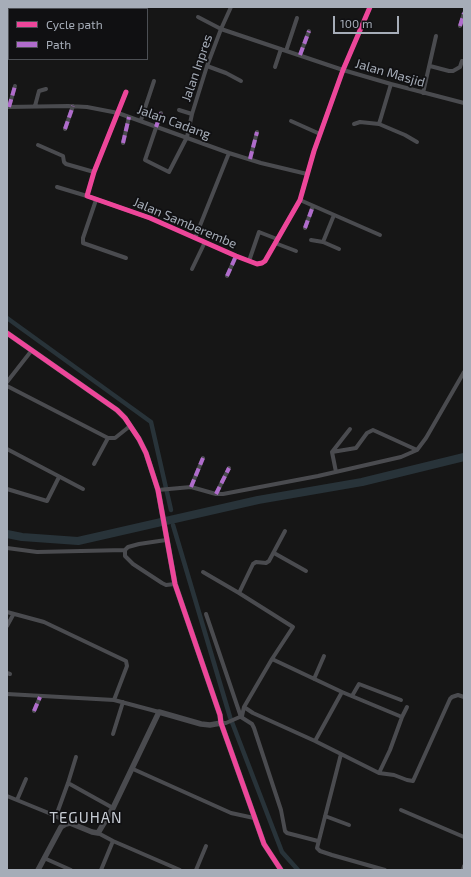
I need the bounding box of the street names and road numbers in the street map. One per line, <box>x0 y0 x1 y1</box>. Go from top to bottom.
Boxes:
street label: Jalan Inpres <box>178 32 216 104</box>
street label: Jalan Masjid <box>353 56 427 90</box>
street label: Jalan Cadang <box>135 102 213 142</box>
street label: Jalan Samberembe <box>131 194 239 252</box>

